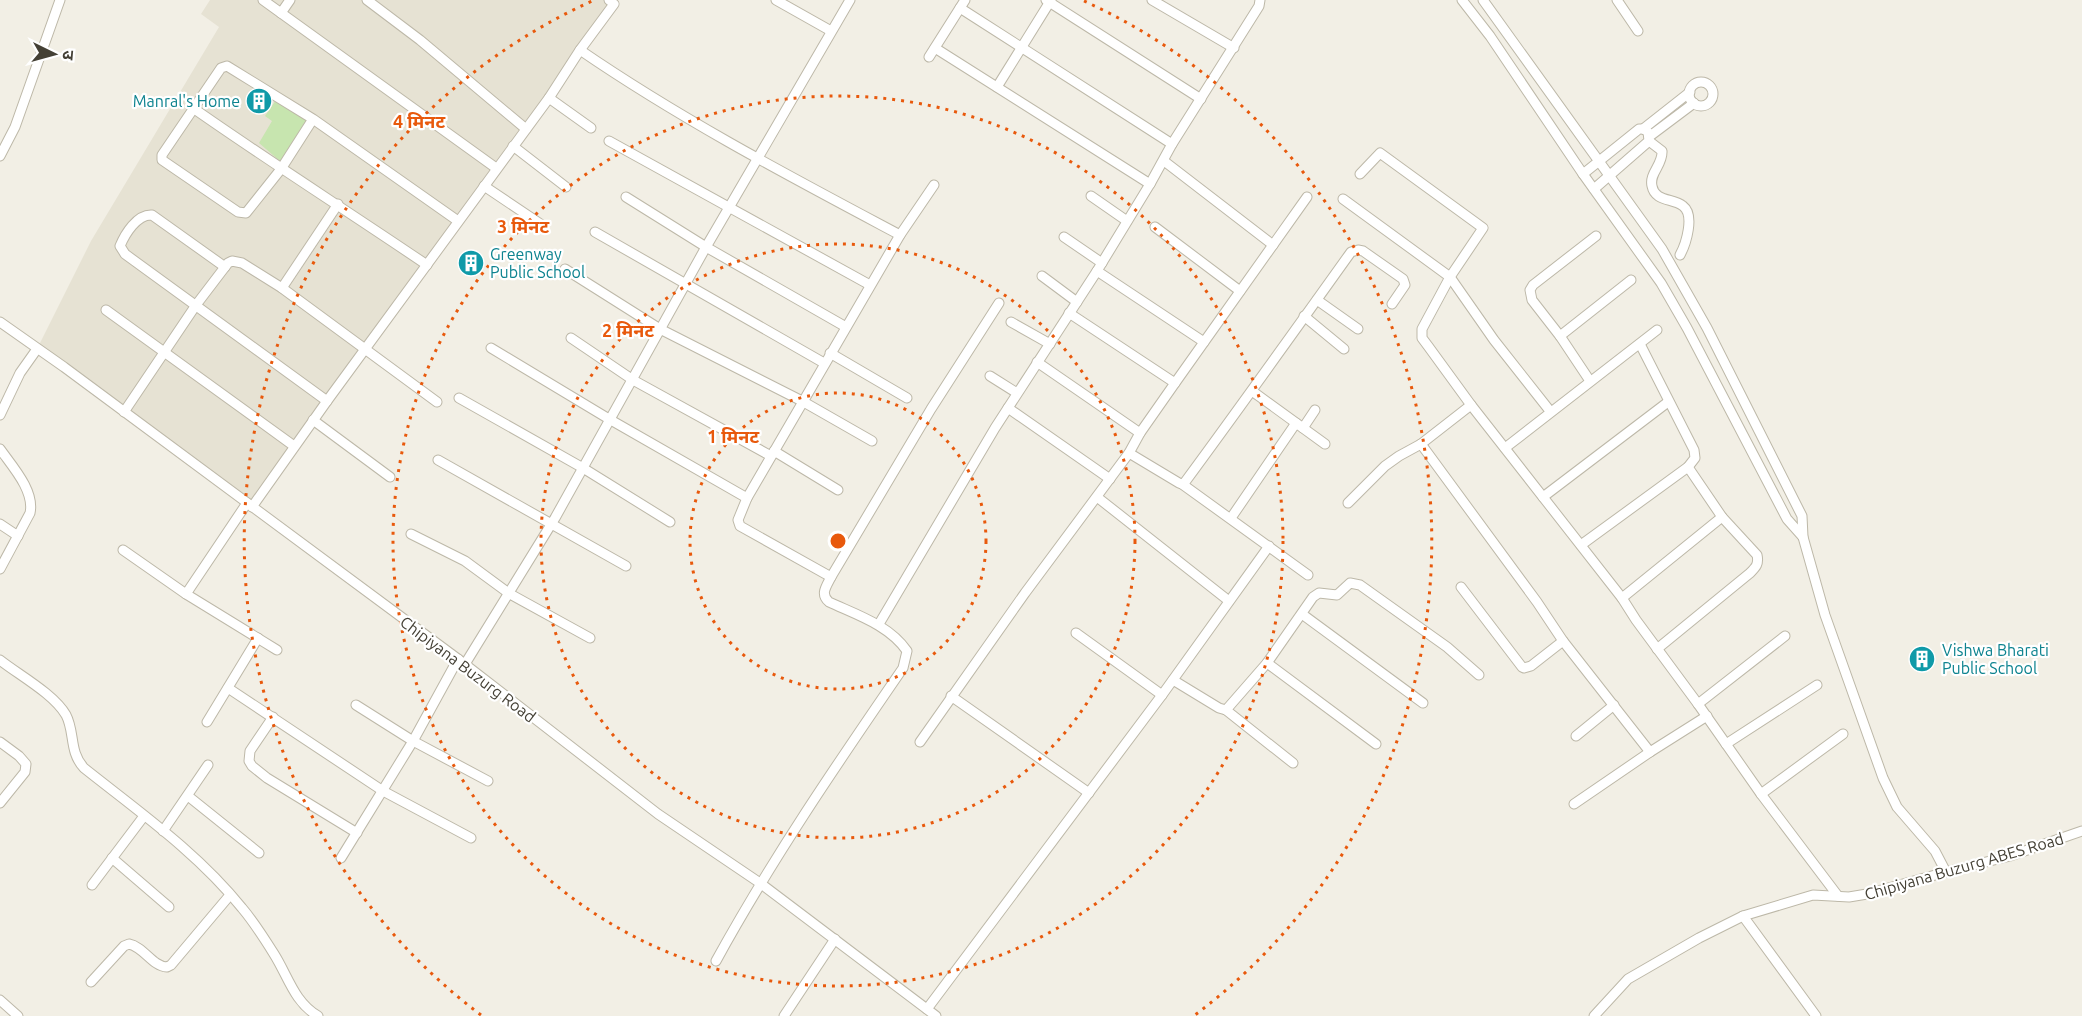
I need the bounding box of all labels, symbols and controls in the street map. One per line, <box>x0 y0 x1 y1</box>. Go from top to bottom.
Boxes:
north arrow <box>24 24 84 84</box>
text: उ <box>60 50 78 61</box>
building icon: Manral's Home <box>244 86 274 116</box>
place label: Manral's Home <box>133 92 240 110</box>
text: 4 मिनट <box>393 111 445 131</box>
text: 3 मिनट <box>497 216 549 236</box>
place label: Greenway Public School <box>490 245 585 281</box>
building icon: Greenway Public School <box>456 248 486 278</box>
text: 2 मिनट <box>602 320 654 340</box>
text: 1 मिनट <box>707 426 759 446</box>
centre of rings <box>828 531 848 551</box>
street label: Chipiyana Buzurg Road <box>397 612 539 726</box>
place label: Vishwa Bharati Public School <box>1942 641 2049 677</box>
building icon: Vishwa Bharati Public School <box>1907 644 1937 674</box>
street label: Chipiyana Buzurg ABES Road <box>1862 829 2066 903</box>

